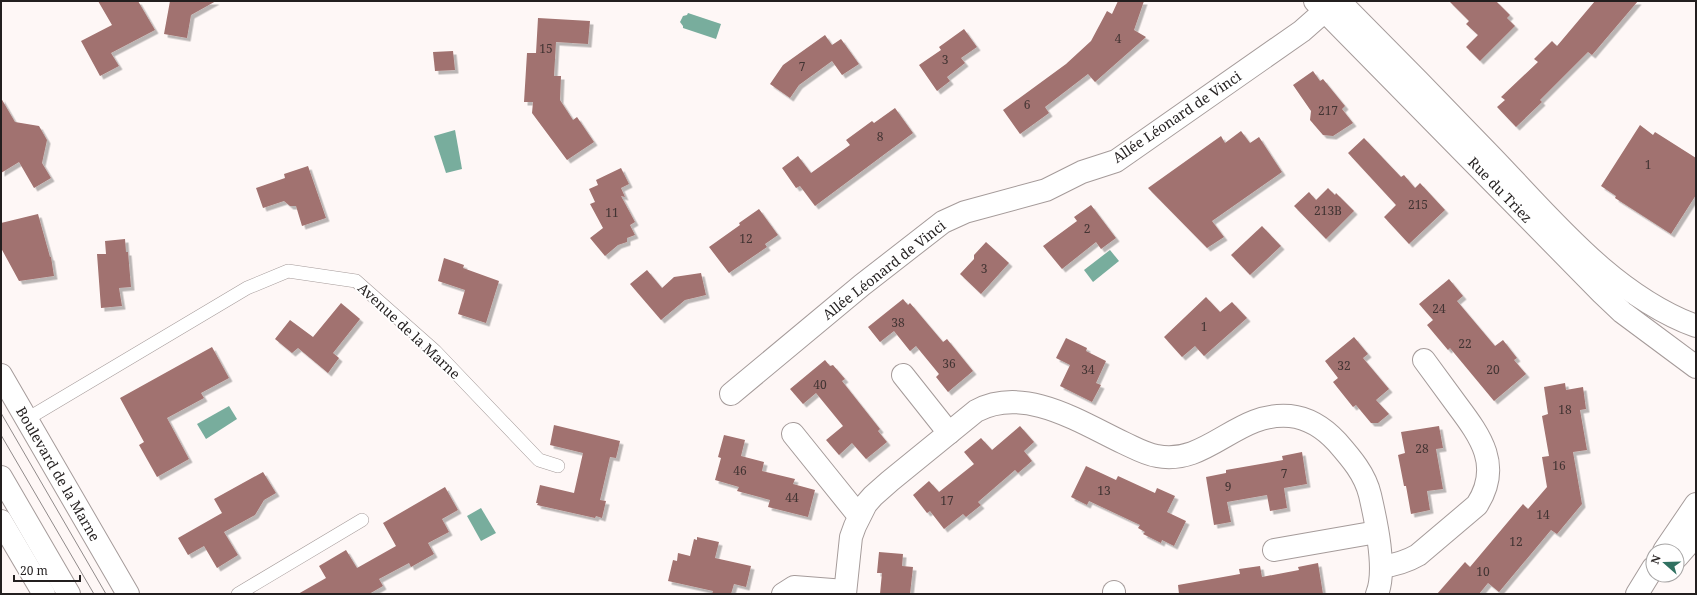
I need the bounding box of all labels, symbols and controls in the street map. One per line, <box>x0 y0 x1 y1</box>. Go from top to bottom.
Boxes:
house number: 4 <box>1115 30 1122 47</box>
house number: 15 <box>539 40 553 57</box>
house number: 3 <box>942 51 949 68</box>
house number: 7 <box>799 58 806 75</box>
street label: Allée Léonard de Vinci <box>1109 66 1245 167</box>
house number: 6 <box>1024 96 1031 113</box>
house number: 217 <box>1318 102 1338 119</box>
house number: 8 <box>877 128 884 145</box>
street label: Rue du Triez <box>1464 153 1537 227</box>
house number: 1 <box>1645 156 1651 173</box>
house number: 215 <box>1408 196 1428 213</box>
house number: 213B <box>1314 202 1342 219</box>
house number: 11 <box>605 204 619 221</box>
street label: Allée Léonard de Vinci <box>818 215 950 324</box>
house number: 2 <box>1084 220 1090 237</box>
house number: 12 <box>739 230 753 247</box>
house number: 3 <box>981 260 988 277</box>
street label: Avenue de la Marne <box>354 278 465 383</box>
house number: 24 <box>1432 300 1446 317</box>
house number: 38 <box>891 314 905 331</box>
house number: 1 <box>1201 318 1207 335</box>
house number: 22 <box>1458 335 1472 352</box>
house number: 36 <box>942 355 956 372</box>
house number: 32 <box>1337 357 1351 374</box>
house number: 34 <box>1081 361 1095 378</box>
house number: 20 <box>1486 361 1500 378</box>
house number: 40 <box>813 376 827 393</box>
house number: 18 <box>1558 401 1572 418</box>
street label: Boulevard de la Marne <box>12 403 105 545</box>
house number: 28 <box>1415 440 1429 457</box>
house number: 16 <box>1552 457 1566 474</box>
house number: 46 <box>733 462 747 479</box>
house number: 7 <box>1281 465 1288 482</box>
house number: 9 <box>1225 478 1231 495</box>
house number: 13 <box>1097 482 1111 499</box>
house number: 44 <box>785 489 799 506</box>
house number: 17 <box>940 492 954 509</box>
house number: 14 <box>1536 506 1550 523</box>
house number: 12 <box>1509 533 1523 550</box>
north arrow <box>1645 543 1685 583</box>
text: N <box>1647 552 1664 566</box>
scale bar <box>14 557 80 583</box>
text: 20 m <box>20 562 48 579</box>
house number: 10 <box>1476 563 1490 580</box>

